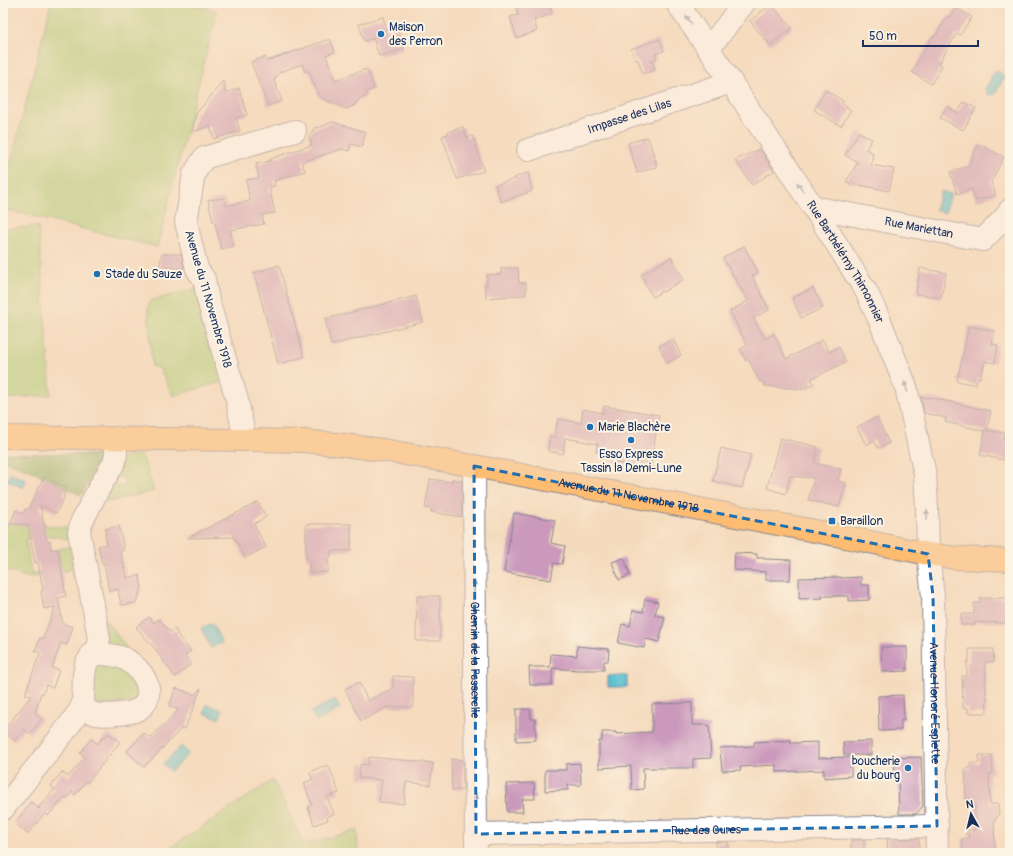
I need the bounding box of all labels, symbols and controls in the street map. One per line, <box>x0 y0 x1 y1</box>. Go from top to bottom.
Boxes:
one-way arrow <box>685 15 693 26</box>
place label: Maison des Perron <box>389 20 443 49</box>
scale bar <box>863 22 978 48</box>
marker: Maison des Perron <box>376 29 386 39</box>
text: 50 m <box>869 29 897 44</box>
street label: Impasse des Lilas <box>586 95 674 137</box>
one-way arrow <box>796 182 804 192</box>
street label: Rue Barthélémy Thimonnier <box>803 198 888 326</box>
street label: Rue Mariettan <box>883 214 955 242</box>
street label: Avenue du 11 Novembre 1918 <box>181 228 235 370</box>
place label: Stade du Sauze <box>105 267 182 282</box>
marker: Stade du Sauze <box>92 269 102 279</box>
one-way arrow <box>903 381 909 393</box>
place label: Marie Blachère <box>598 420 671 435</box>
marker: Marie Blachère <box>585 422 595 432</box>
marker: Esso Express Tassin la Demi-Lune <box>626 435 636 445</box>
place label: Esso Express Tassin la Demi-Lune <box>580 447 682 476</box>
street label: Avenue du 11 Novembre 1918 <box>557 475 700 516</box>
one-way arrow <box>924 508 930 521</box>
place label: Baraillon <box>840 514 883 529</box>
marker: Baraillon <box>827 516 837 526</box>
one-way arrow <box>471 579 477 592</box>
street label: Chemin de la Passerelle <box>467 602 483 718</box>
street label: Avenue Honoré Esplette <box>926 642 943 764</box>
place label: boucherie du bourg <box>852 754 900 783</box>
marker: boucherie du bourg <box>903 763 913 773</box>
one-way arrow <box>473 793 479 806</box>
north arrow <box>951 794 991 834</box>
text: N <box>965 798 975 812</box>
street label: Rue des Cures <box>671 822 742 838</box>

